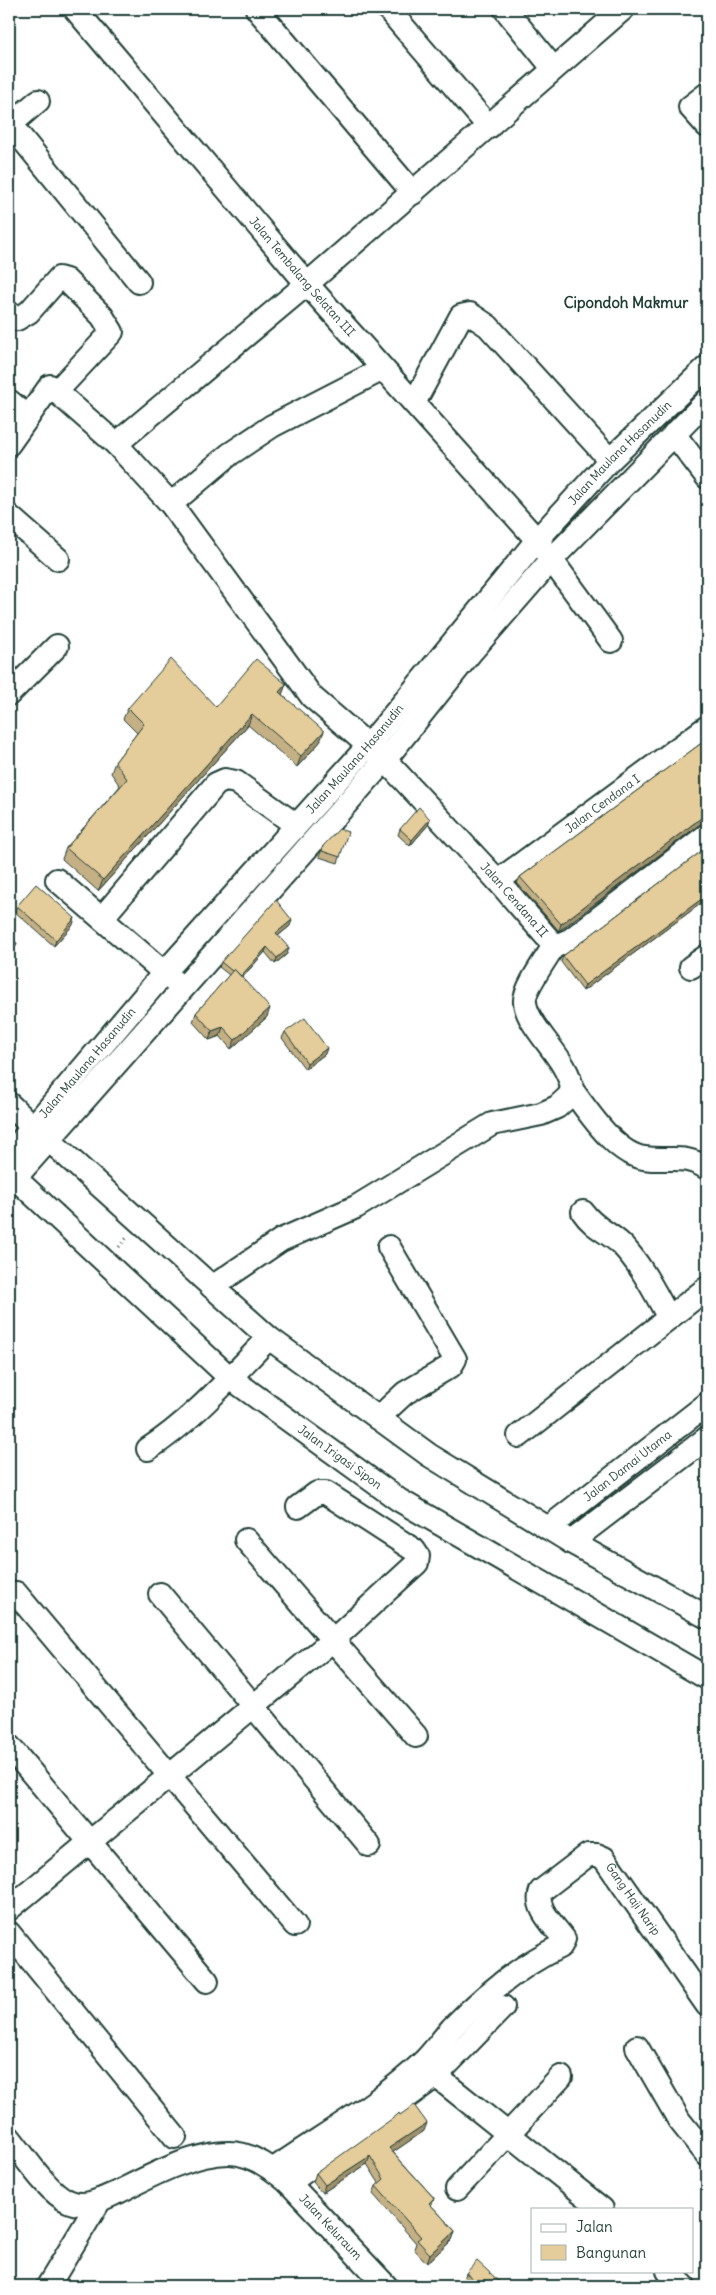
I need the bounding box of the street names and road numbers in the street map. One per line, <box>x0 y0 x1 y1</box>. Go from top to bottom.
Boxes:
street label: Jalan Tembalang Selatan III <box>247 213 358 339</box>
street label: Jalan Maulana Hasanudin <box>565 397 674 508</box>
street label: Jalan Maulana Hasanudin <box>303 701 406 816</box>
street label: Jalan Cendana I <box>562 771 643 836</box>
street label: Jalan Cendana II <box>478 859 551 940</box>
street label: Jalan Maulana Hasanudin <box>36 1004 138 1121</box>
street label: Jalan Irigasi Sipon <box>295 1421 385 1492</box>
street label: Jalan Damai Utama <box>580 1427 674 1504</box>
street label: Gang Haji Narip <box>603 1860 664 1938</box>
street label: Jalan Keluraum <box>296 2191 366 2263</box>

